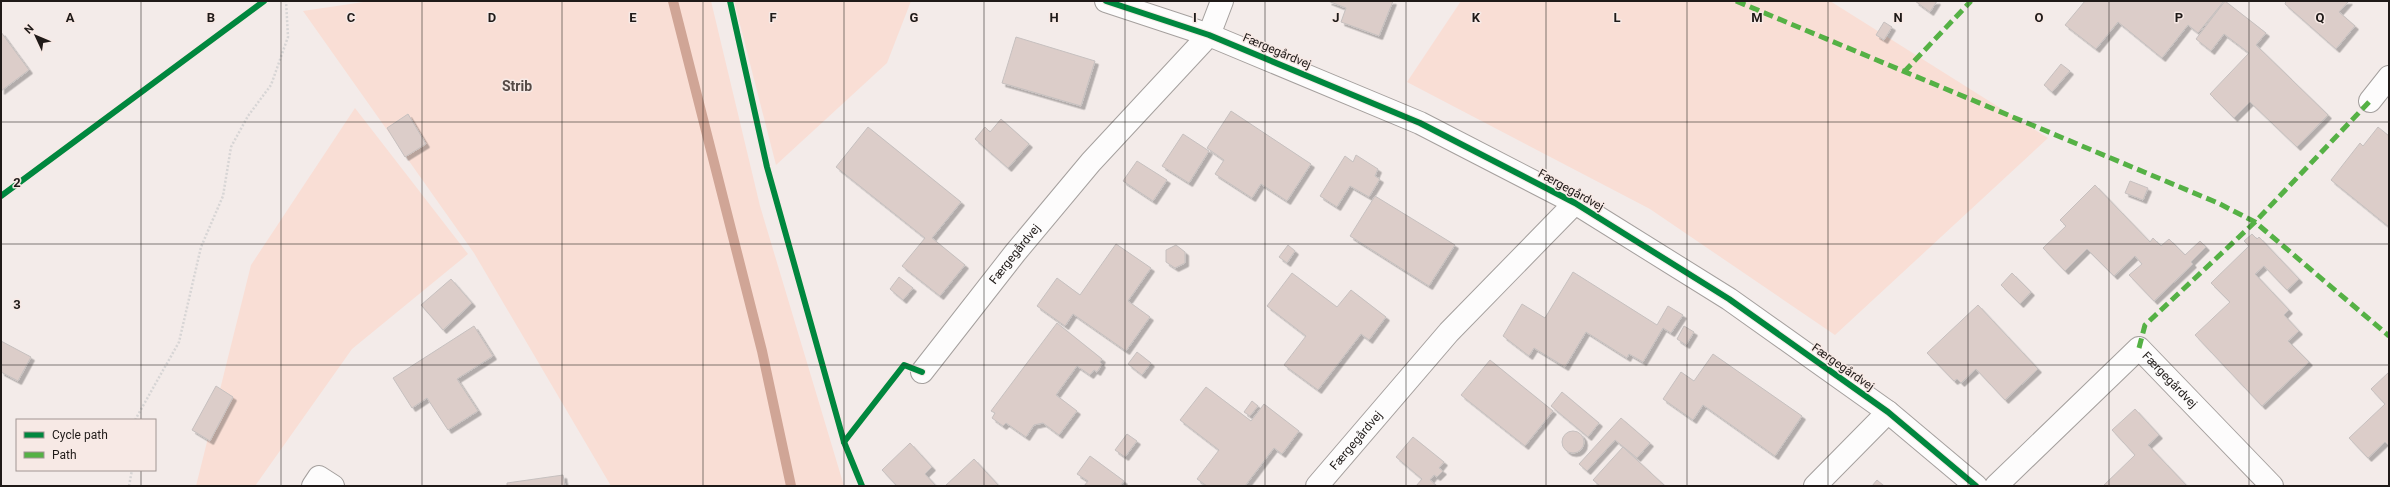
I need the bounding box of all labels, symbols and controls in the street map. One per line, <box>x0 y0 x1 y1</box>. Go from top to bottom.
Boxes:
text: A <box>66 10 75 25</box>
text: B <box>207 10 215 25</box>
text: C <box>347 10 356 25</box>
text: D <box>488 10 496 25</box>
text: E <box>629 10 637 25</box>
text: F <box>769 10 777 25</box>
text: G <box>910 10 919 25</box>
text: H <box>1049 10 1059 25</box>
text: I <box>1193 10 1197 25</box>
text: J <box>1332 10 1340 25</box>
text: K <box>1472 10 1481 25</box>
text: L <box>1613 10 1621 25</box>
text: M <box>1751 10 1763 25</box>
text: N <box>1893 10 1903 25</box>
text: O <box>2035 10 2044 25</box>
text: P <box>2175 10 2183 25</box>
text: Q <box>2316 10 2325 25</box>
north arrow <box>16 16 56 56</box>
text: N <box>22 22 37 37</box>
street label: Færgegårdvej <box>1241 30 1313 72</box>
district label: Strib <box>502 78 532 94</box>
street label: Færgegårdvej <box>1536 166 1606 214</box>
text: 2 <box>13 175 21 190</box>
street label: Færgegårdvej <box>986 221 1043 287</box>
text: 3 <box>13 297 21 312</box>
street label: Færgegårdvej <box>1809 340 1877 394</box>
street label: Færgegårdvej <box>2139 349 2200 411</box>
street label: Færgegårdvej <box>1327 408 1385 473</box>
legend <box>16 419 156 471</box>
text: Cycle path <box>52 428 108 442</box>
text: Path <box>52 448 77 462</box>

